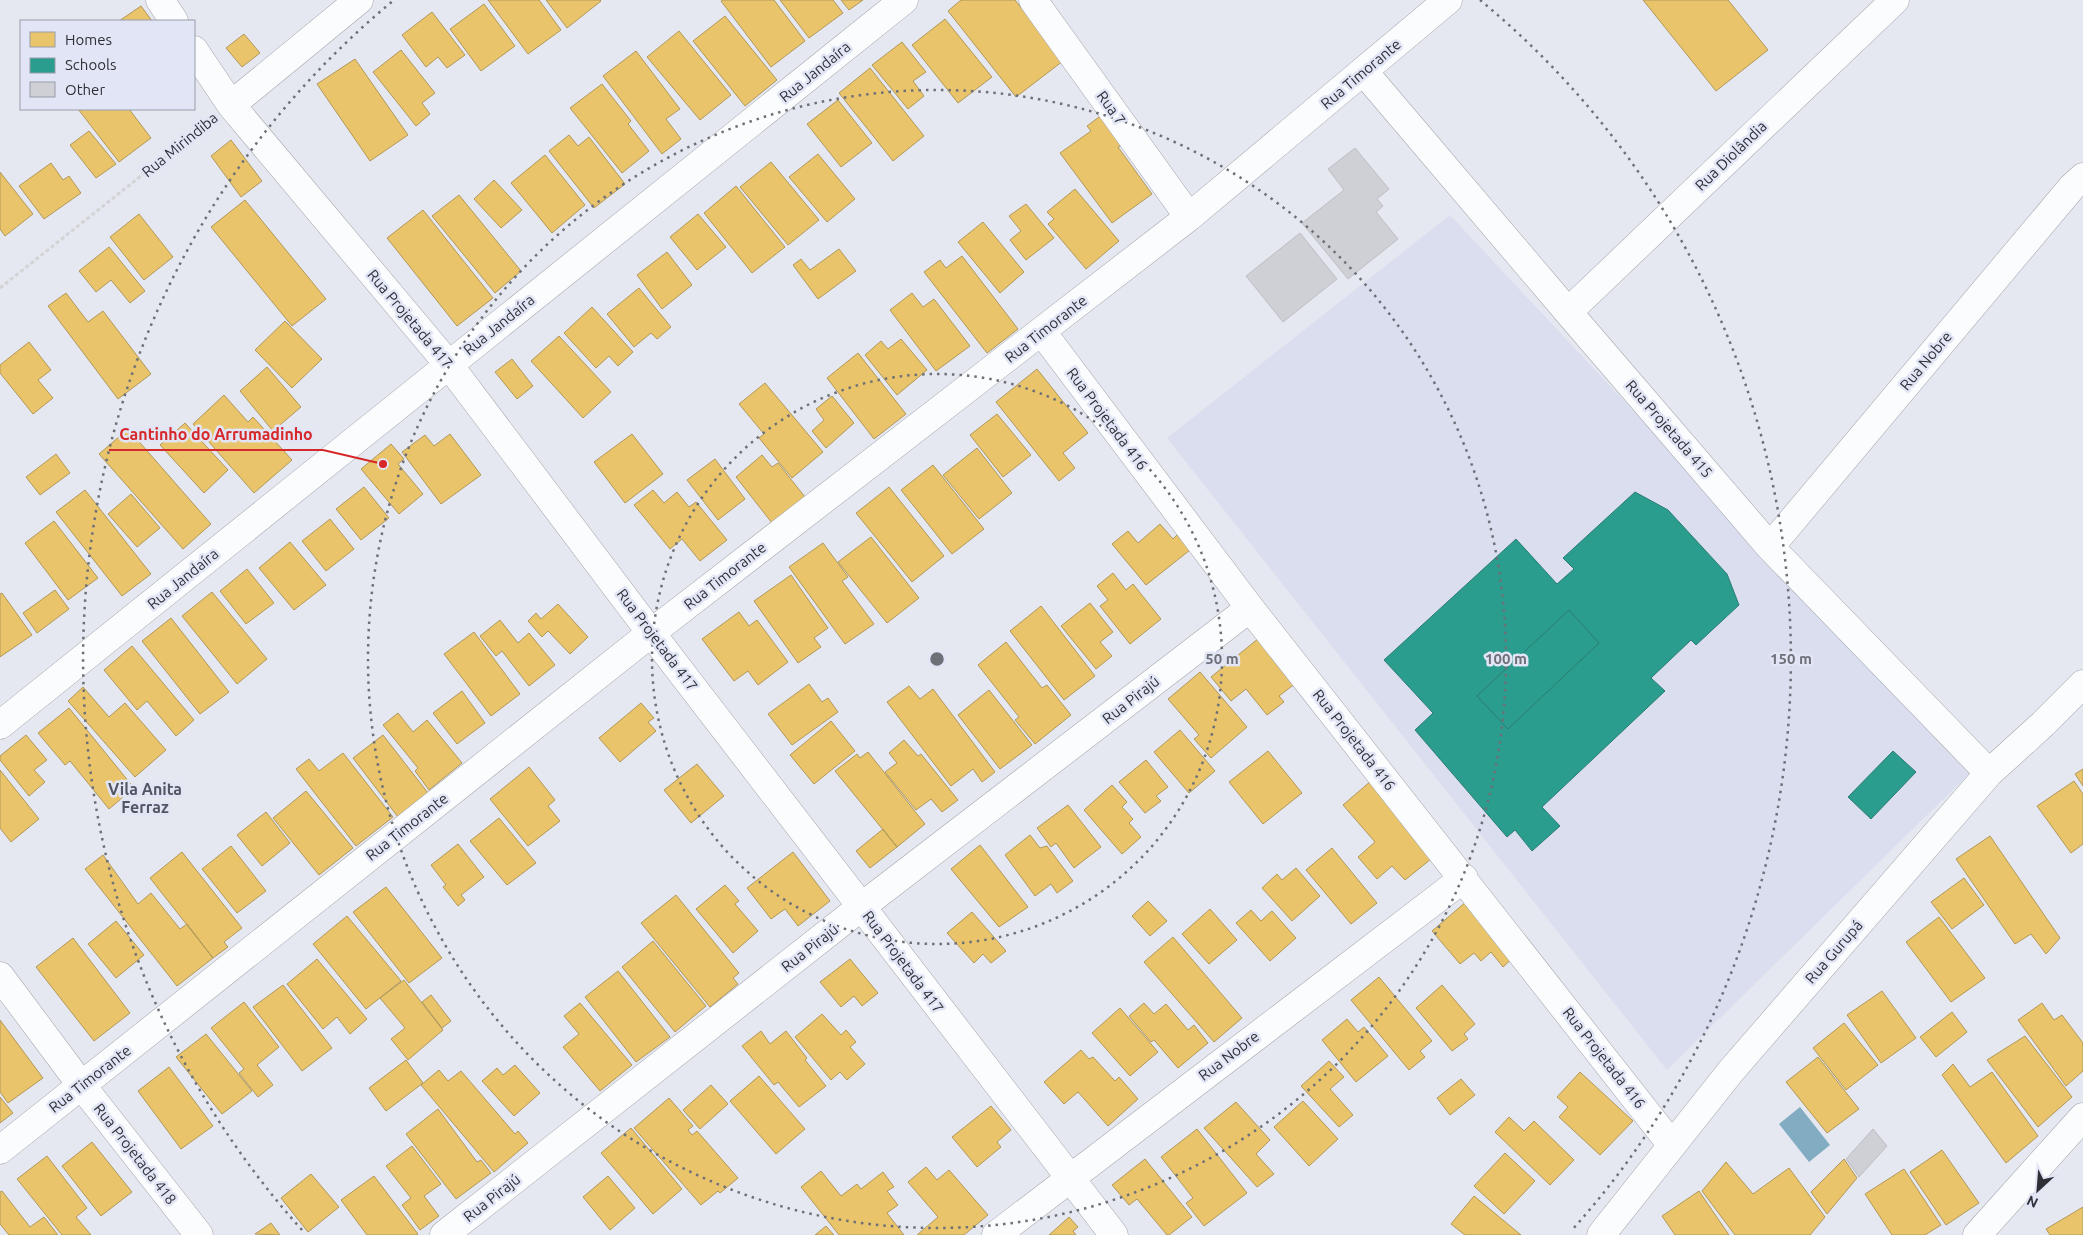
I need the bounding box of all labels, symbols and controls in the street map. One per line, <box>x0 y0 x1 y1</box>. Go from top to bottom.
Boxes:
legend <box>20 20 195 110</box>
text: Homes <box>65 31 112 48</box>
street label: Rua Timorante <box>1317 35 1404 112</box>
street label: Rua Jandaíra <box>776 38 854 105</box>
text: Schools <box>65 56 116 73</box>
text: Other <box>65 81 105 98</box>
street label: Rua 7 <box>1094 88 1129 128</box>
street label: Rua Mirindiba <box>138 109 221 180</box>
street label: Rua Diolândia <box>1692 117 1770 194</box>
street label: Rua Projetada 417 <box>364 266 457 371</box>
street label: Rua Jandaíra <box>460 291 538 358</box>
street label: Rua Timorante <box>1001 291 1090 366</box>
street label: Rua Nobre <box>1896 328 1955 393</box>
street label: Rua Projetada 416 <box>1064 364 1151 473</box>
street label: Rua Projetada 415 <box>1623 377 1716 481</box>
callout: Cantinho do Arrumadinho <box>109 419 323 450</box>
text: Cantinho do Arrumadinho <box>119 425 313 443</box>
street label: Rua Timorante <box>680 538 769 613</box>
street label: Rua Jandaíra <box>144 545 222 612</box>
street label: Rua Projetada 417 <box>614 585 701 694</box>
centre of rings <box>928 650 946 668</box>
text: 50 m <box>1205 650 1239 667</box>
text: 100 m <box>1485 650 1527 667</box>
text: 150 m <box>1770 650 1812 667</box>
street label: Rua Pirajú <box>1099 672 1162 727</box>
street label: Rua Projetada 416 <box>1310 686 1399 793</box>
district label: Vila Anita Ferraz <box>108 780 182 816</box>
street label: Rua Timorante <box>362 789 451 864</box>
street label: Rua Projetada 417 <box>860 907 947 1016</box>
street label: Rua Gurupá <box>1802 917 1866 987</box>
street label: Rua Pirajú <box>778 920 841 975</box>
street label: Rua Projetada 416 <box>1560 1004 1649 1111</box>
street label: Rua Nobre <box>1195 1027 1262 1084</box>
street label: Rua Timorante <box>45 1041 134 1116</box>
street label: Rua Projetada 418 <box>91 1100 180 1207</box>
north arrow <box>2013 1165 2063 1215</box>
street label: Rua Pirajú <box>460 1170 523 1225</box>
text: N <box>2024 1192 2041 1211</box>

